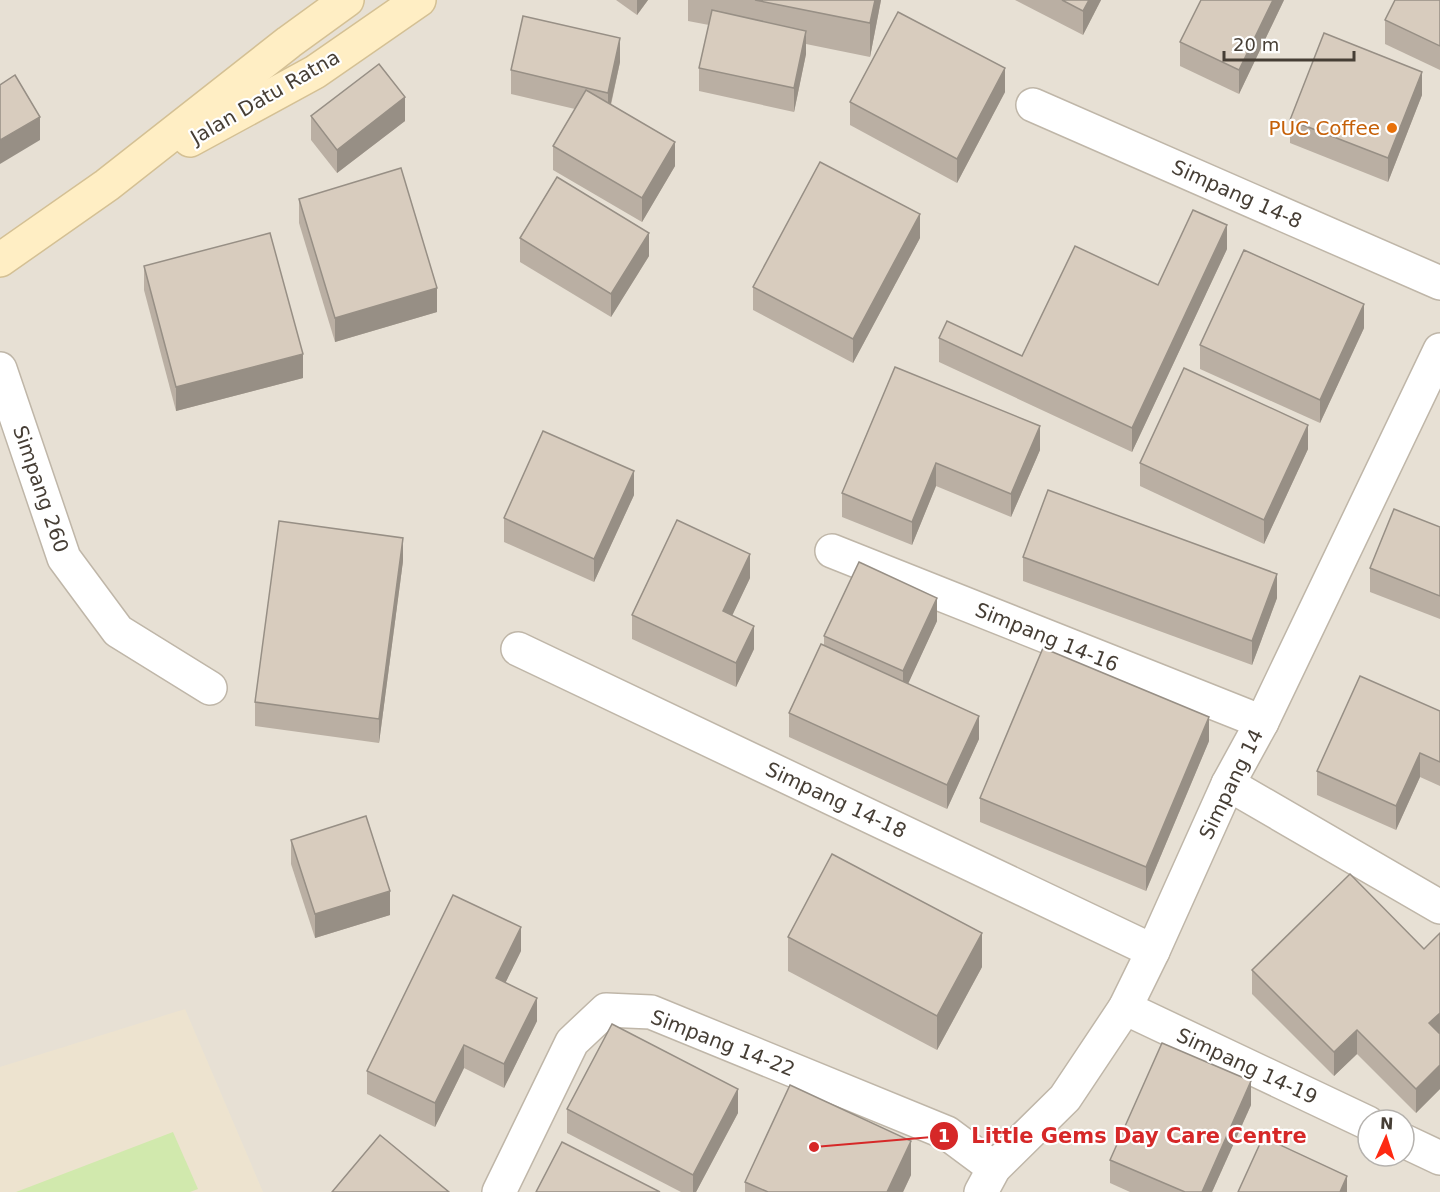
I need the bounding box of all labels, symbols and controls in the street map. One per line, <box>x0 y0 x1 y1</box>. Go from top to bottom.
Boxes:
scale bar <box>1224 24 1354 62</box>
text: 20 m <box>1233 34 1279 55</box>
street label: Jalan Datu Ratna <box>185 45 344 150</box>
place label: PUC Coffee <box>1268 116 1380 140</box>
marker: PUC Coffee <box>1385 121 1399 135</box>
street label: Simpang 14-8 <box>1168 155 1306 233</box>
street label: Simpang 260 <box>8 422 74 556</box>
street label: Simpang 14-16 <box>972 597 1122 677</box>
street label: Simpang 14 <box>1194 725 1268 843</box>
street label: Simpang 14-18 <box>762 757 910 843</box>
street label: Simpang 14-22 <box>647 1004 799 1082</box>
street label: Simpang 14-19 <box>1173 1023 1321 1109</box>
north arrow <box>1356 1108 1416 1168</box>
text: N <box>1380 1114 1394 1133</box>
callout: Little Gems Day Care Centre <box>929 1116 1318 1155</box>
text: Little Gems Day Care Centre <box>971 1124 1307 1148</box>
text: 1 <box>938 1125 950 1146</box>

